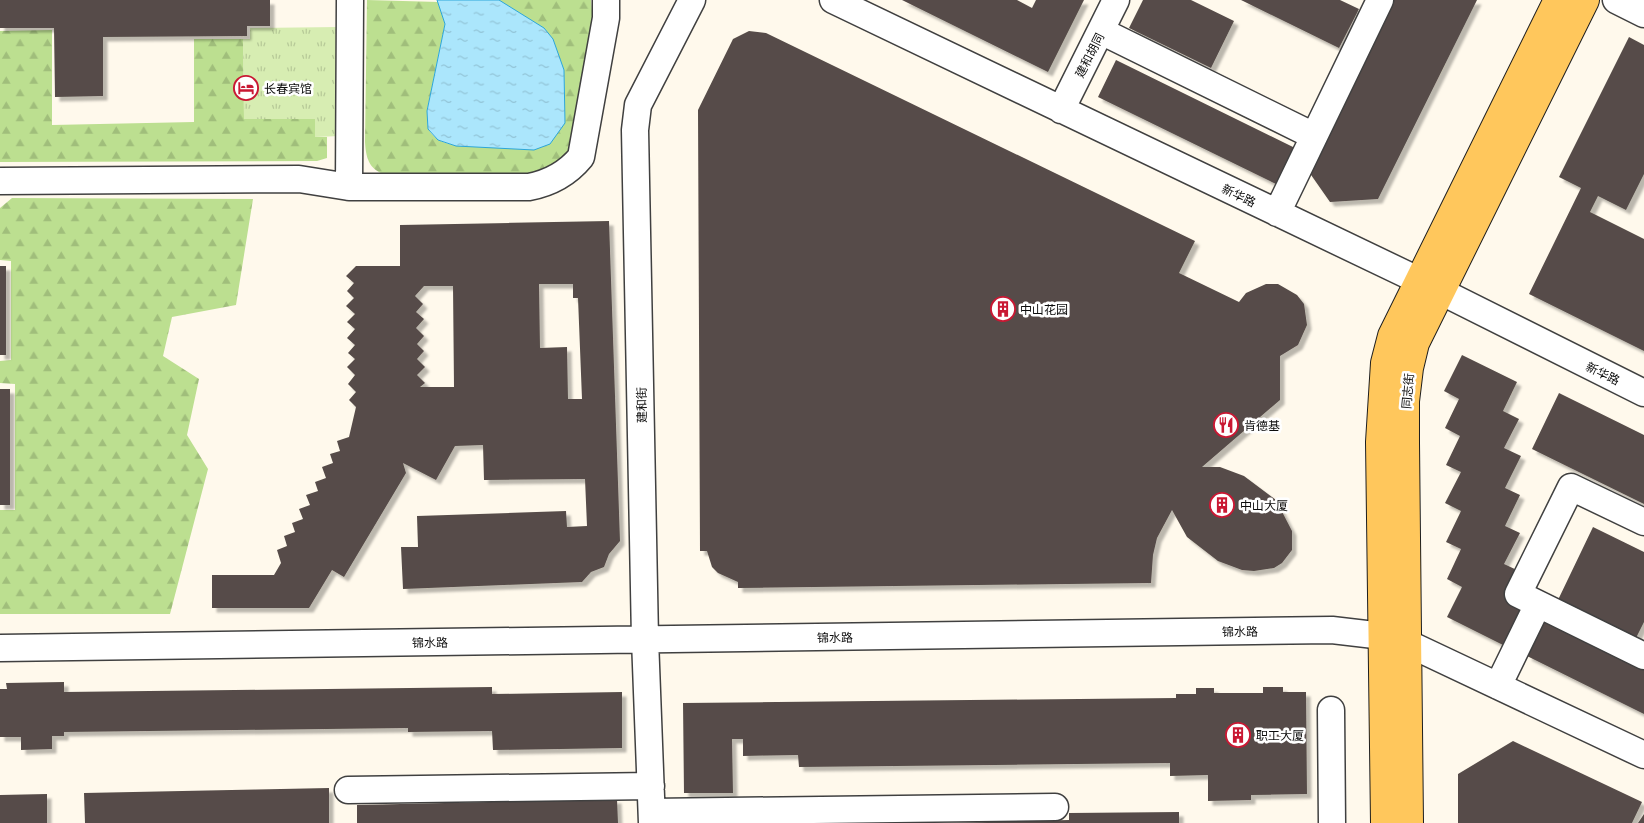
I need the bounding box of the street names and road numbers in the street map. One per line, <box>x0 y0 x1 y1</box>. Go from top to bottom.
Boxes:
street label: 建和胡同 <box>1071 30 1107 80</box>
street label: 新华路 <box>1219 180 1259 210</box>
street label: 新华路 <box>1583 358 1623 388</box>
street label: 同志街 <box>1397 372 1417 410</box>
street label: 建和街 <box>633 387 649 423</box>
street label: 锦水路 <box>1222 623 1258 639</box>
street label: 锦水路 <box>817 629 853 645</box>
street label: 锦水路 <box>412 634 448 650</box>

